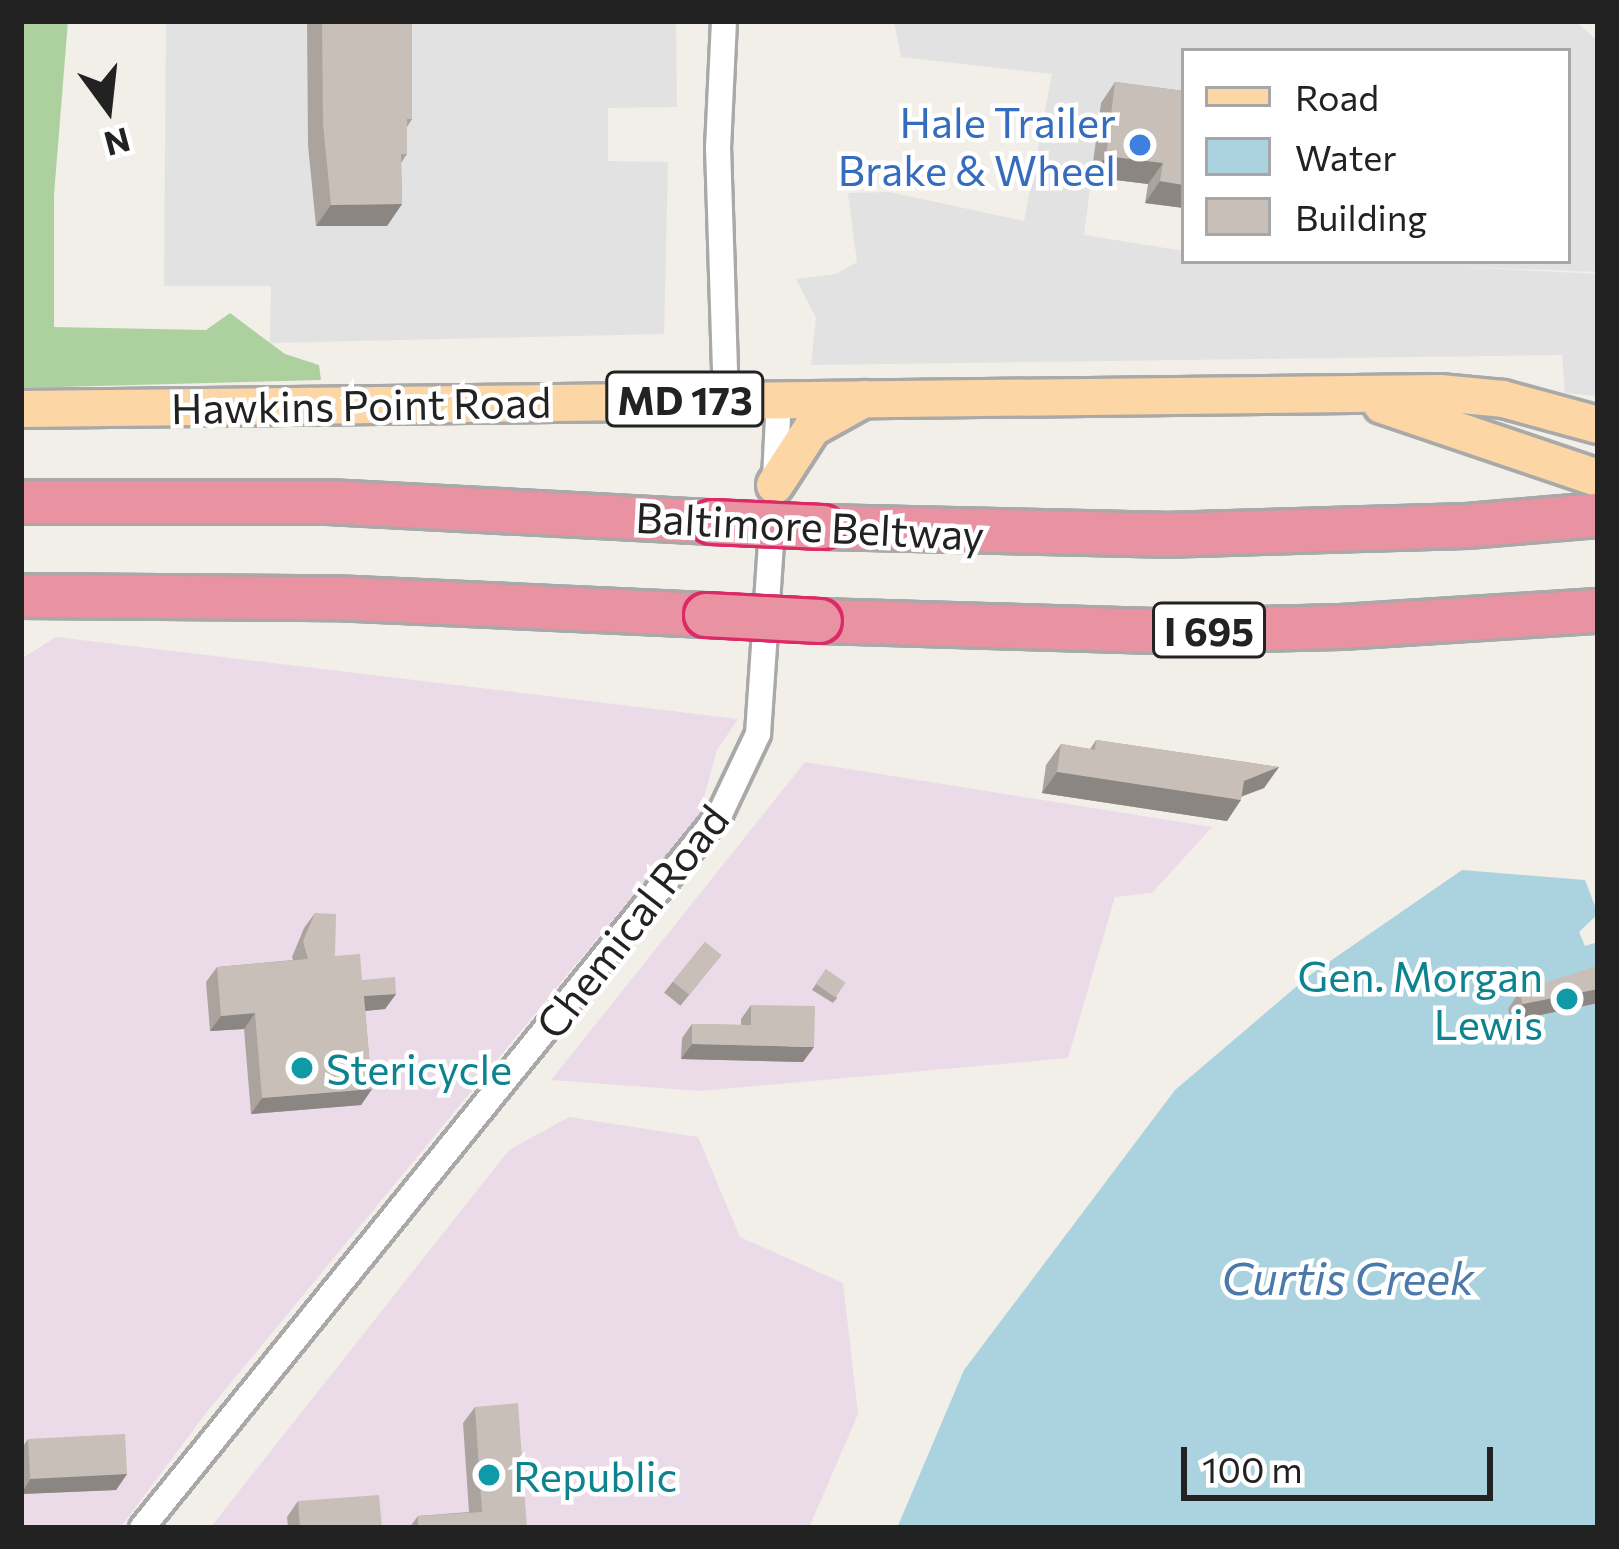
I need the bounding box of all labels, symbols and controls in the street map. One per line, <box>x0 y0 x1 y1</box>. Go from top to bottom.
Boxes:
north arrow <box>48 48 168 168</box>
legend <box>1181 48 1571 264</box>
text: Road <box>1295 74 1379 118</box>
place label: Hale Trailer Brake & Wheel <box>838 96 1116 195</box>
text: N <box>100 120 135 166</box>
marker: Hale Trailer Brake & Wheel <box>1127 132 1153 158</box>
text: Water <box>1295 134 1397 178</box>
text: Building <box>1295 194 1427 238</box>
road number: MD 173 <box>604 366 766 432</box>
street label: Hawkins Point Road <box>170 375 552 433</box>
street label: Baltimore Beltway <box>634 491 986 559</box>
road number: I 695 <box>1152 597 1266 663</box>
street label: Chemical Road <box>524 794 738 1048</box>
place label: Gen. Morgan Lewis <box>1298 950 1543 1048</box>
marker: Gen. Morgan Lewis <box>1554 986 1580 1012</box>
place label: Stericycle <box>326 1043 512 1093</box>
marker: Stericycle <box>289 1055 315 1081</box>
water label: Curtis Creek <box>1222 1250 1474 1304</box>
scale bar <box>1187 1423 1499 1497</box>
text: 100 m <box>1202 1446 1303 1490</box>
place label: Republic <box>513 1450 677 1500</box>
marker: Republic <box>476 1462 502 1488</box>

